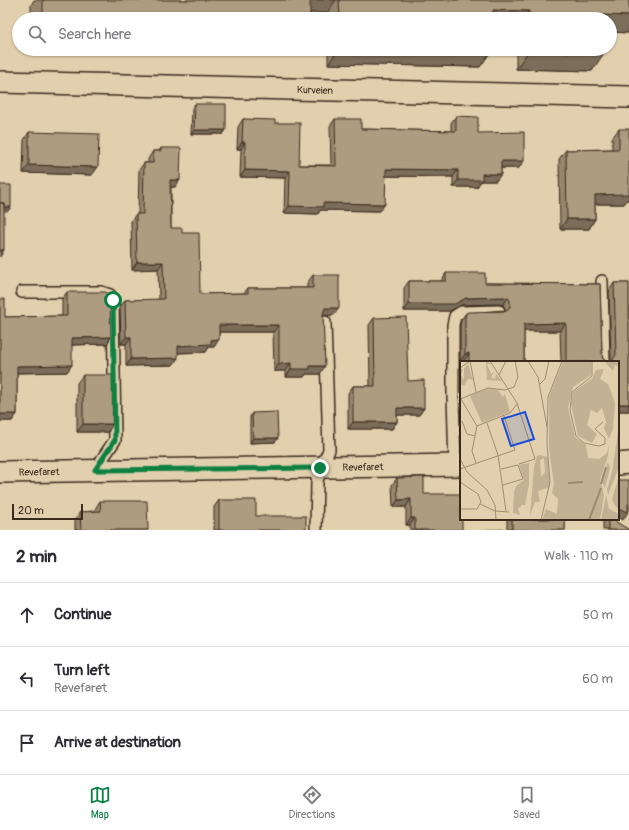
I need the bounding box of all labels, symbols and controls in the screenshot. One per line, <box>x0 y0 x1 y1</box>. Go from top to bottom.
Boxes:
search box <box>12 12 617 56</box>
icon: search <box>26 23 48 45</box>
text: Search here <box>58 25 131 44</box>
street label: Kurveien <box>297 84 333 97</box>
route start <box>104 291 122 309</box>
inset map <box>460 361 619 520</box>
route end <box>311 459 329 477</box>
street label: Revefaret <box>342 461 384 474</box>
street label: Revefaret <box>19 466 60 479</box>
scale bar <box>12 502 83 521</box>
text: 20 m <box>18 504 44 517</box>
text: 2 min <box>16 546 57 567</box>
text: Walk · 110 m <box>544 548 613 564</box>
icon: ahead <box>16 604 38 626</box>
text: Continue <box>54 605 112 624</box>
text: 50 m <box>583 607 613 623</box>
text: Turn left <box>54 661 110 680</box>
icon: left <box>16 668 38 690</box>
text: 60 m <box>582 671 613 687</box>
text: Revefaret <box>54 680 107 696</box>
icon: arrive <box>16 732 38 754</box>
text: Arrive at destination <box>54 733 181 752</box>
tab: Map <box>89 784 111 821</box>
tab: Directions <box>289 784 335 821</box>
tab: Saved <box>513 784 540 821</box>

